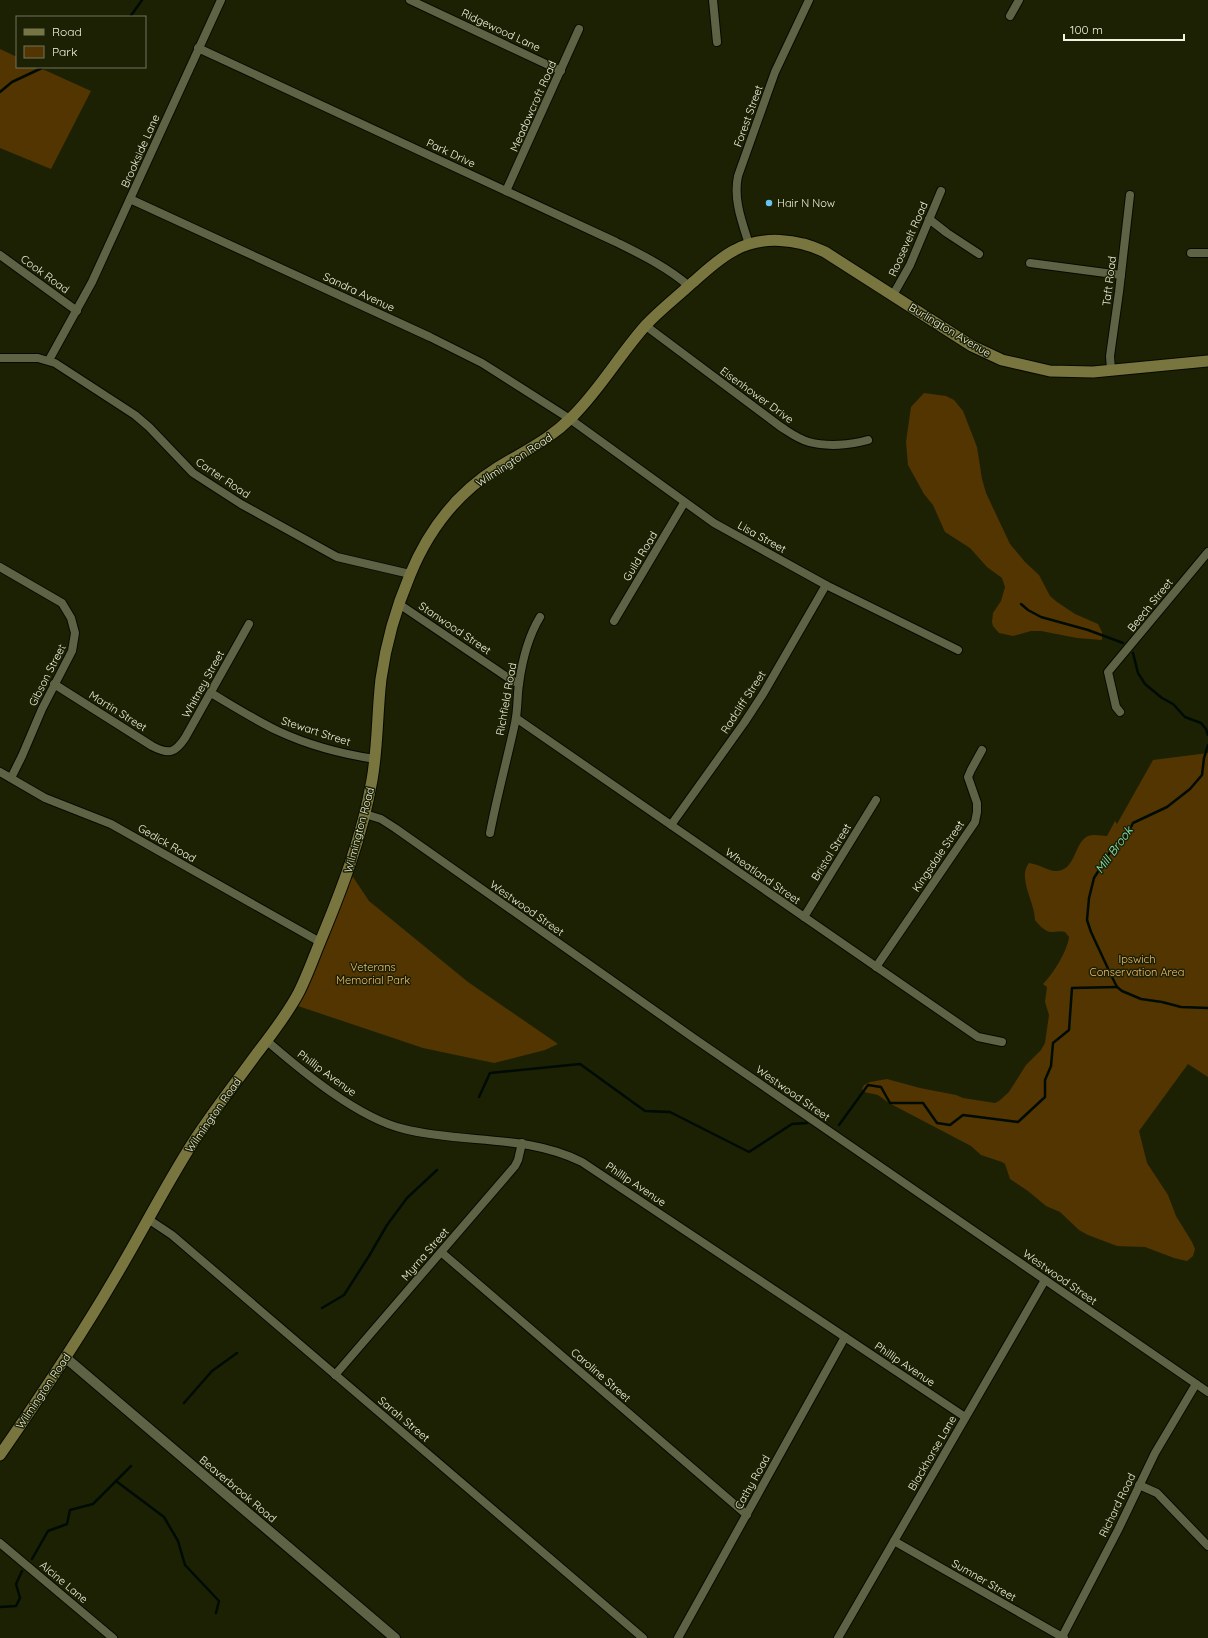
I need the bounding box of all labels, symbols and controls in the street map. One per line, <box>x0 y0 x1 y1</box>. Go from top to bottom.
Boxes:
street label: Ridgewood Lane <box>459 6 543 54</box>
legend <box>16 16 146 68</box>
scale bar <box>1064 16 1184 42</box>
text: 100 m <box>1070 22 1103 37</box>
text: Road <box>52 24 82 39</box>
text: Park <box>52 44 77 59</box>
street label: Meadowcroft Road <box>507 58 559 154</box>
street label: Forest Street <box>730 83 766 149</box>
street label: Brookside Lane <box>118 112 162 190</box>
street label: Park Drive <box>424 136 478 170</box>
place label: Hair N Now <box>777 196 835 210</box>
marker: Hair N Now <box>764 198 774 208</box>
street label: Roosevelt Road <box>885 199 931 279</box>
street label: Cook Road <box>18 252 72 296</box>
street label: Taft Road <box>1099 255 1119 307</box>
street label: Sandra Avenue <box>321 269 397 315</box>
street label: Burlington Avenue <box>907 300 993 360</box>
street label: Eisenhower Drive <box>718 364 796 426</box>
street label: Wilmington Road <box>473 430 555 490</box>
street label: Carter Road <box>193 455 253 501</box>
street label: Lisa Street <box>735 518 789 556</box>
street label: Guild Road <box>620 529 660 583</box>
street label: Beech Street <box>1124 575 1176 635</box>
street label: Stanwood Street <box>416 599 494 658</box>
street label: Gibson Street <box>25 641 69 708</box>
street label: Whitney Street <box>179 648 227 720</box>
street label: Richfield Road <box>493 662 519 736</box>
street label: Radcliff Street <box>717 668 769 736</box>
street label: Martin Street <box>87 688 150 734</box>
street label: Stewart Street <box>280 713 353 749</box>
street label: Wilmington Road <box>341 786 377 874</box>
street label: Kingsdale Street <box>909 817 967 894</box>
street label: Gedick Road <box>135 821 199 865</box>
street label: Bristol Street <box>808 821 854 883</box>
water label: Mill Brook <box>1092 822 1137 876</box>
street label: Wheatland Street <box>723 845 804 907</box>
street label: Westwood Street <box>487 877 567 939</box>
park label: Ipswich Conservation Area <box>1090 952 1184 979</box>
park label: Veterans Memorial Park <box>336 960 410 987</box>
street label: Phillip Avenue <box>295 1047 359 1099</box>
street label: Westwood Street <box>753 1062 833 1124</box>
street label: Wilmington Road <box>182 1075 244 1155</box>
street label: Phillip Avenue <box>603 1159 669 1209</box>
street label: Myrna Street <box>398 1224 452 1283</box>
street label: Westwood Street <box>1020 1246 1100 1308</box>
street label: Phillip Avenue <box>872 1339 938 1389</box>
street label: Caroline Street <box>568 1345 634 1405</box>
street label: Wilmington Road <box>13 1351 73 1431</box>
street label: Sarah Street <box>375 1393 433 1445</box>
street label: Blackhorse Lane <box>905 1413 959 1493</box>
street label: Cathy Road <box>731 1452 773 1512</box>
street label: Beaverbrook Road <box>197 1453 279 1525</box>
street label: Richard Road <box>1096 1471 1138 1539</box>
street label: Sumner Street <box>949 1556 1019 1604</box>
street label: Alcine Lane <box>37 1558 91 1606</box>

